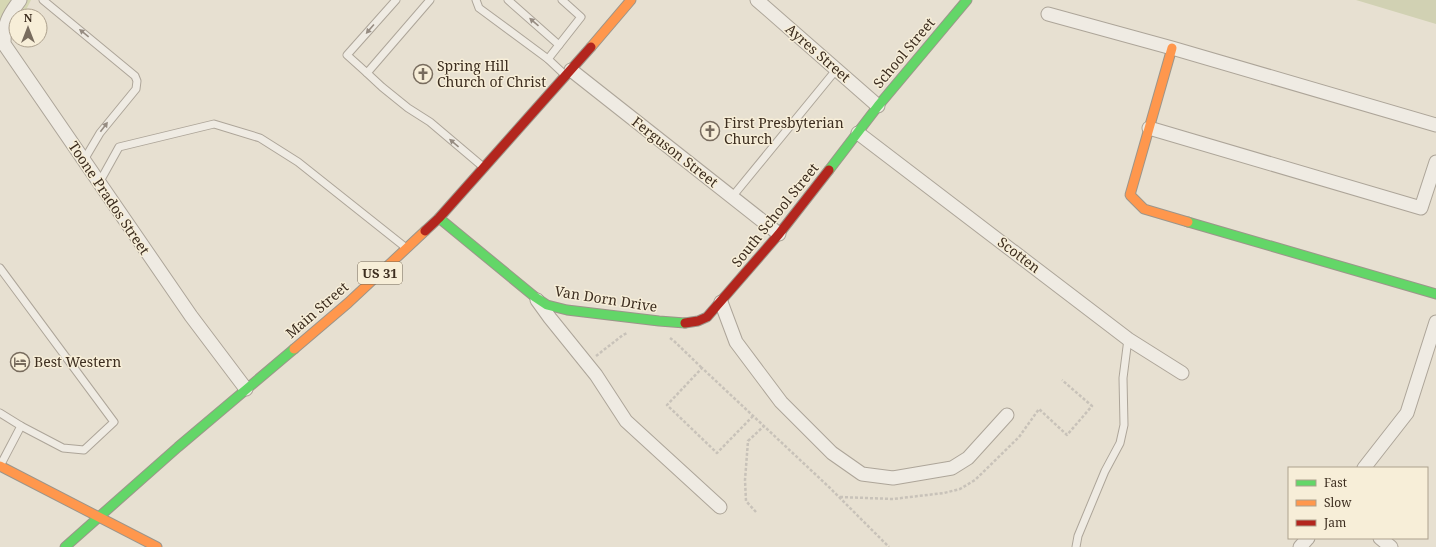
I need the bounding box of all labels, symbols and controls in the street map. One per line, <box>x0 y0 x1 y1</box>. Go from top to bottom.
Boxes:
north arrow <box>8 8 48 48</box>
text: N <box>24 10 33 25</box>
street label: School Street <box>869 13 939 92</box>
one-way arrow <box>528 18 539 27</box>
street label: Ayres Street <box>782 19 855 86</box>
one-way arrow <box>366 25 375 34</box>
one-way arrow <box>78 29 89 38</box>
place label: Spring Hill Church of Christ <box>437 56 546 91</box>
church icon: Spring Hill Church of Christ <box>412 63 434 85</box>
street label: Ferguson Street <box>628 112 722 191</box>
place label: First Presbyterian Church <box>724 113 844 148</box>
church icon: First Presbyterian Church <box>699 120 721 142</box>
one-way arrow <box>100 122 109 133</box>
street label: Toone Prados Street <box>64 137 154 258</box>
one-way arrow <box>448 138 459 147</box>
street label: South School Street <box>727 159 823 271</box>
street label: Scotten <box>994 232 1045 277</box>
road number: US 31 <box>358 262 402 284</box>
street label: Main Street <box>281 277 352 342</box>
street label: Van Dorn Drive <box>553 281 659 316</box>
hotel icon: Best Western <box>9 351 31 373</box>
place label: Best Western <box>34 352 121 371</box>
legend <box>1288 467 1428 539</box>
text: Fast <box>1324 474 1347 491</box>
text: Slow <box>1324 494 1352 511</box>
text: Jam <box>1323 514 1346 531</box>

